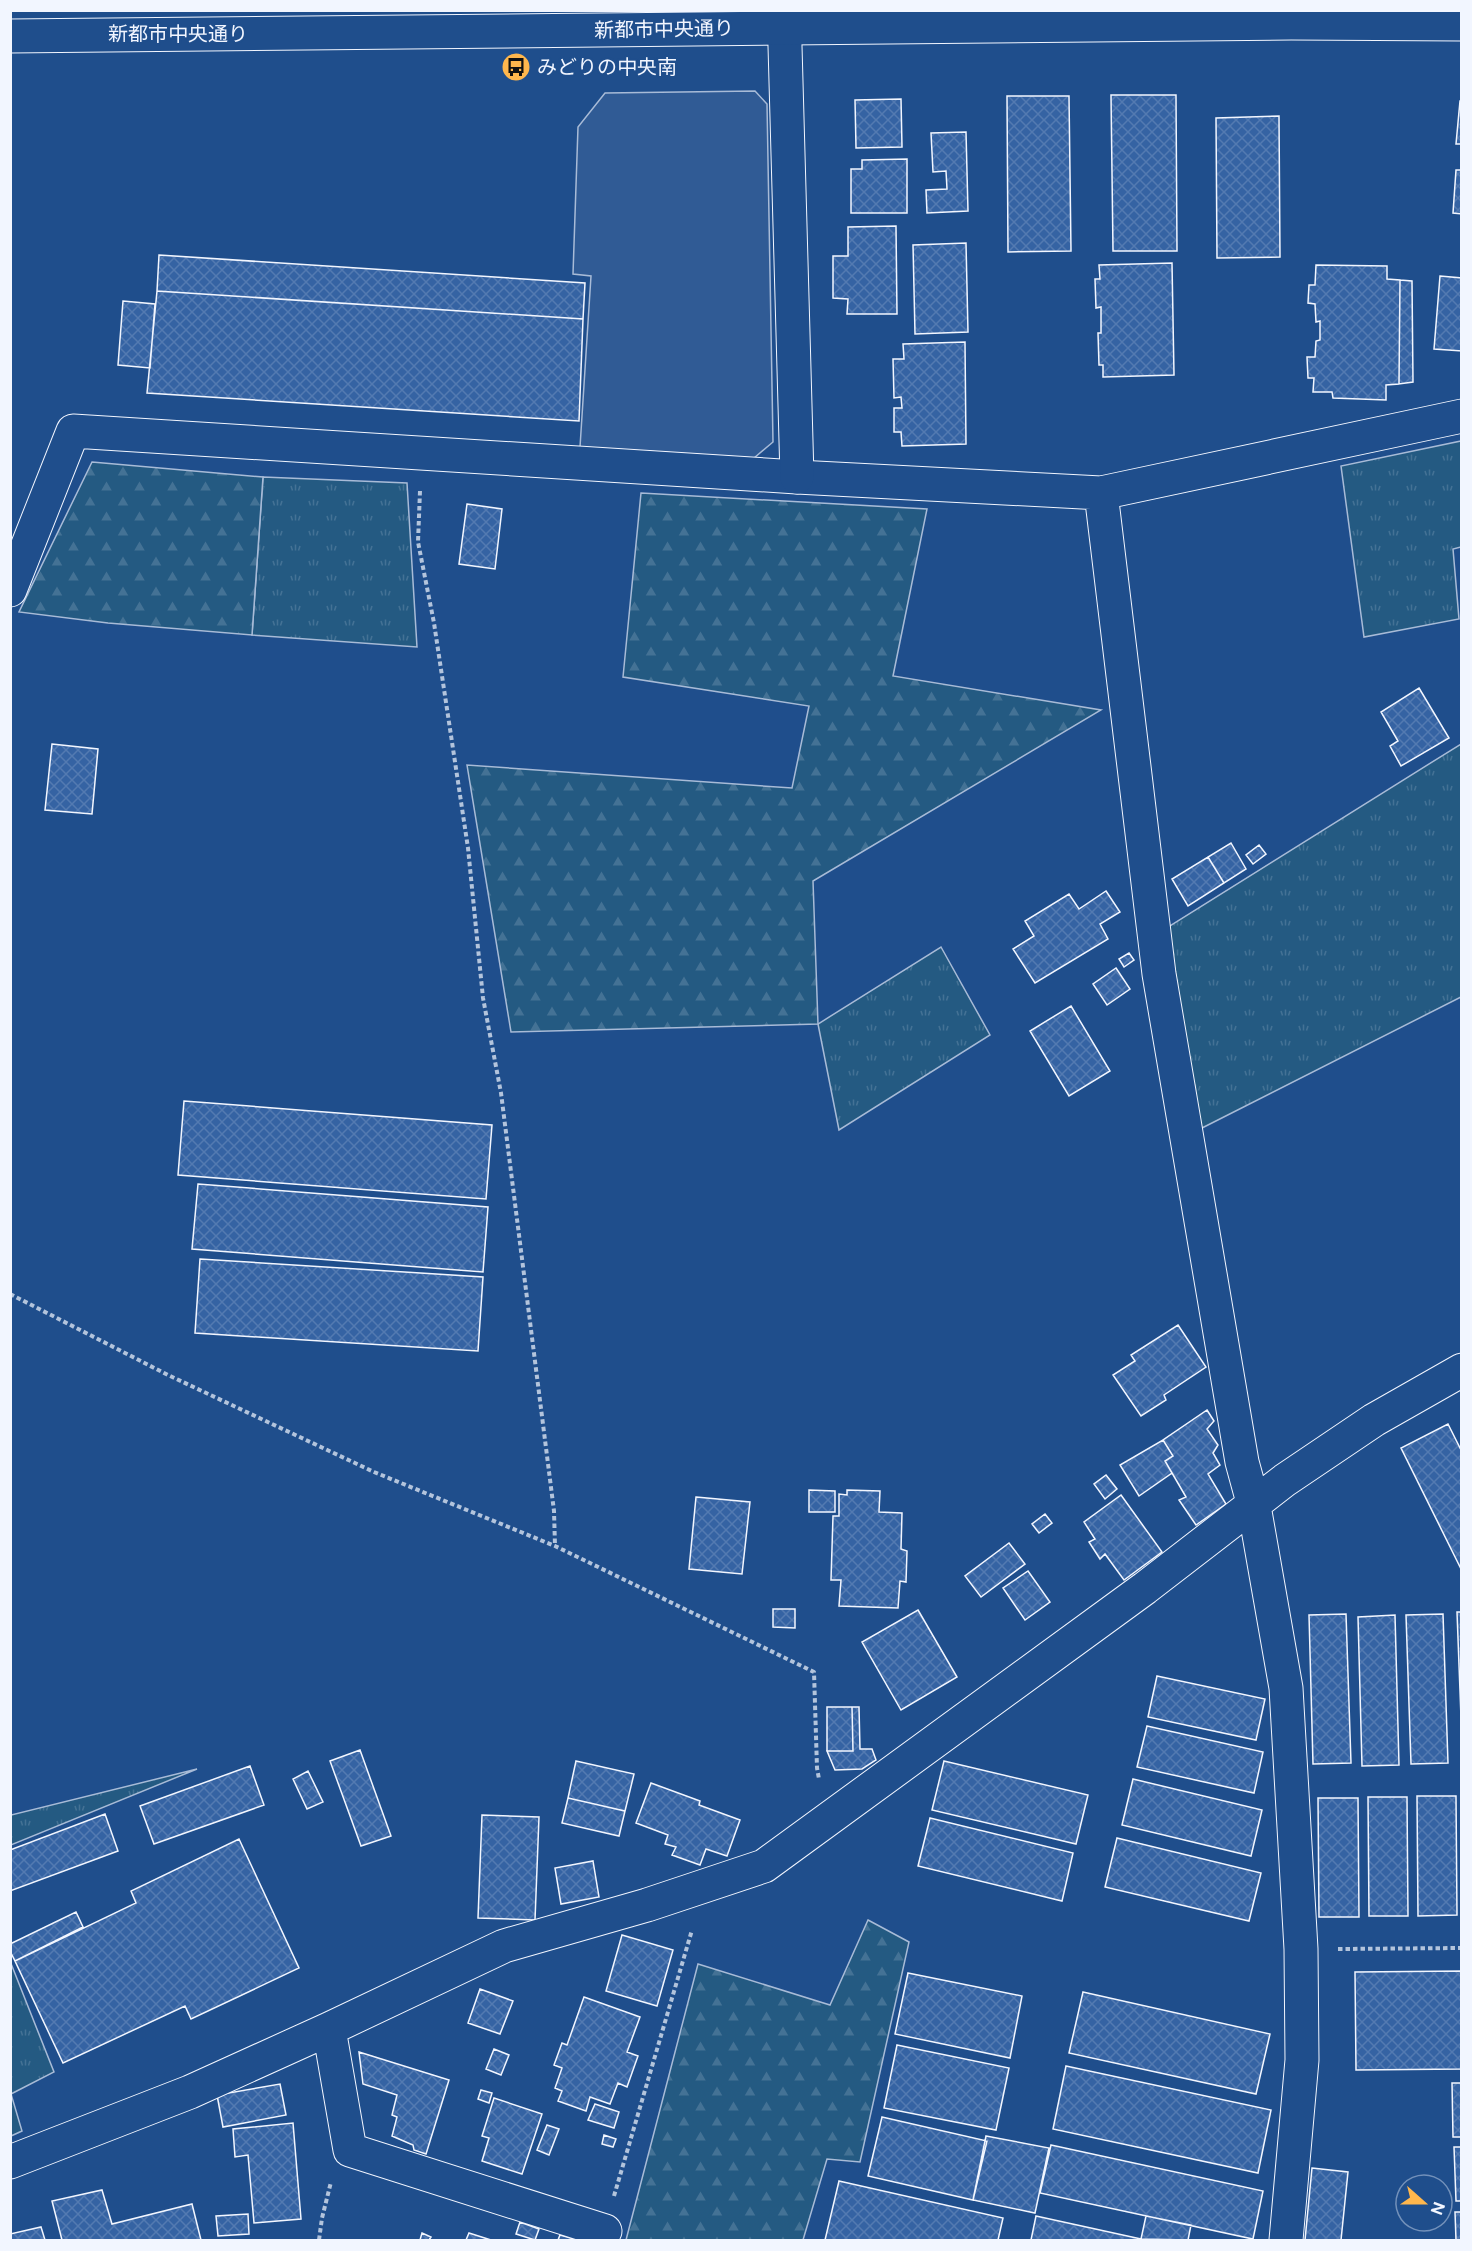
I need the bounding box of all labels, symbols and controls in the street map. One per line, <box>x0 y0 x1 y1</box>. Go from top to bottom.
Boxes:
street label: 新都市中央通り <box>594 16 734 42</box>
street label: 新都市中央通り <box>108 22 248 46</box>
bus stop icon: みどりの中央南 <box>500 51 532 83</box>
place label: みどりの中央南 <box>537 55 677 79</box>
north arrow <box>1394 2173 1454 2233</box>
text: N <box>1426 2199 1449 2217</box>

